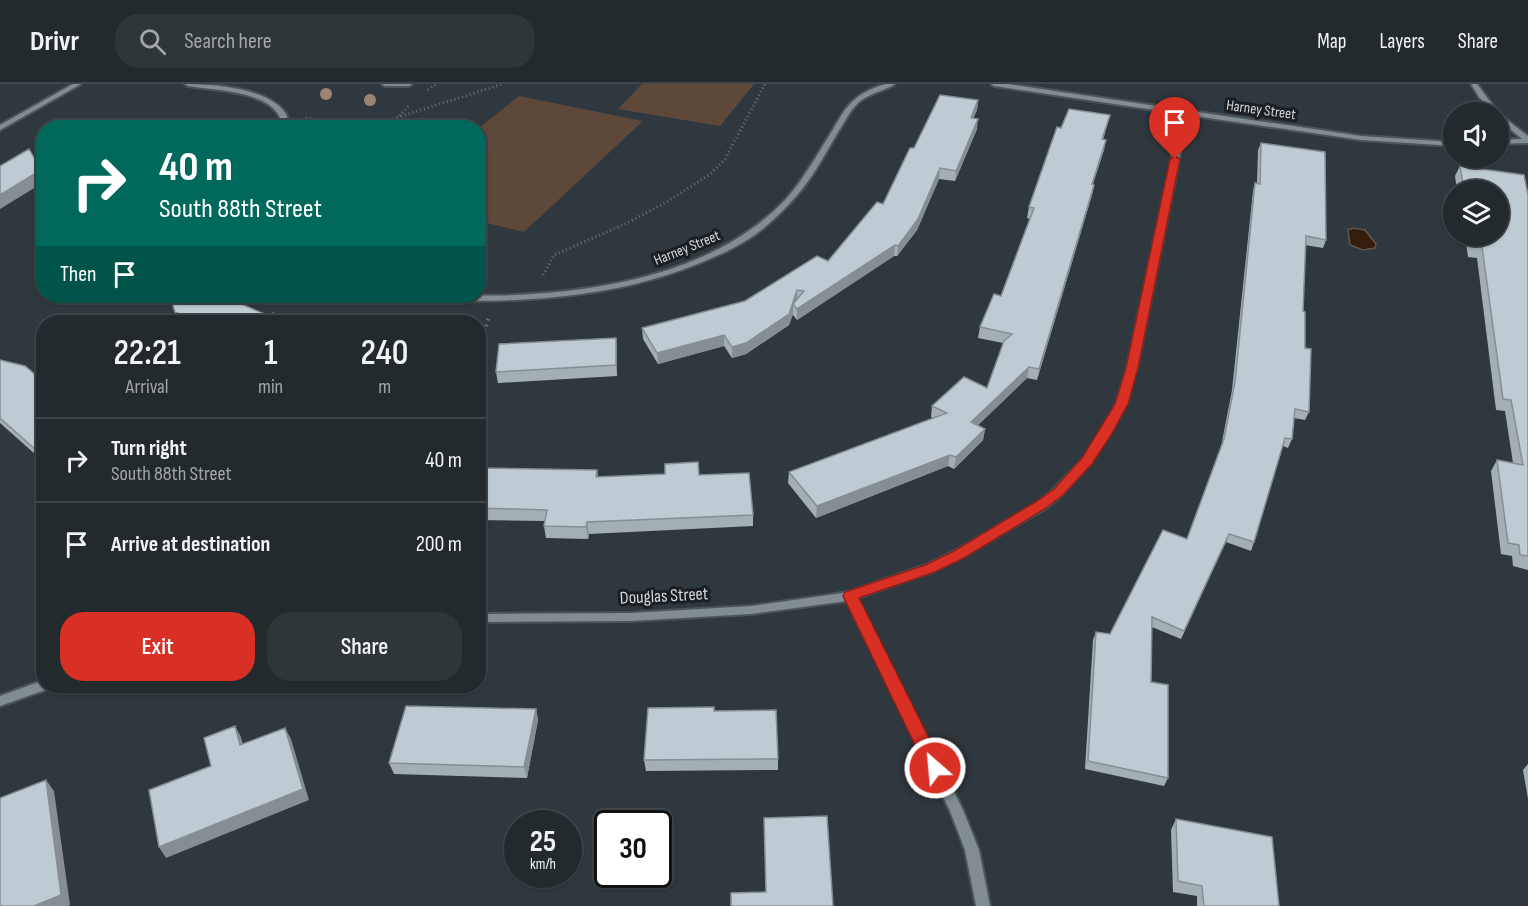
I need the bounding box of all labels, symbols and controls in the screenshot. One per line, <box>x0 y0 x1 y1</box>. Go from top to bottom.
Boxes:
search box <box>115 14 535 68</box>
text: Drivr <box>30 25 79 58</box>
icon: search <box>136 25 169 58</box>
text: Search here <box>184 28 272 55</box>
text: Map <box>1317 29 1346 54</box>
text: Layers <box>1379 29 1425 54</box>
text: Share <box>1458 29 1498 54</box>
street label: Harney Street <box>1225 96 1297 124</box>
pin <box>1149 97 1200 159</box>
map controls <box>1443 102 1509 246</box>
button: sound <box>1443 102 1509 168</box>
icon: arrive <box>1158 106 1191 139</box>
text: 40 m <box>159 142 233 193</box>
icon: right <box>60 144 138 222</box>
button: layers <box>1443 180 1509 246</box>
text: South 88th Street <box>159 193 322 225</box>
street label: Harney Street <box>651 226 723 270</box>
icon: arrive <box>108 258 141 291</box>
text: Then <box>60 261 96 288</box>
text: 22:21 <box>113 332 181 375</box>
text: 1 <box>264 332 277 375</box>
text: 240 <box>361 332 409 375</box>
text: Arrival <box>126 375 169 399</box>
text: min <box>258 375 283 399</box>
text: m <box>378 375 391 399</box>
text: Turn right <box>111 435 187 462</box>
icon: right <box>60 444 93 477</box>
text: 40 m <box>425 447 462 474</box>
text: South 88th Street <box>111 462 232 486</box>
icon: arrive <box>60 528 93 561</box>
text: Arrive at destination <box>111 531 270 558</box>
text: 200 m <box>416 531 462 558</box>
street label: Douglas Street <box>619 583 709 609</box>
button: Exit <box>60 612 255 681</box>
button: Share <box>267 612 462 681</box>
position arrow <box>903 736 967 800</box>
speed limit sign: 30 <box>594 810 672 888</box>
text: 25 <box>530 824 556 860</box>
text: km/h <box>530 855 556 874</box>

